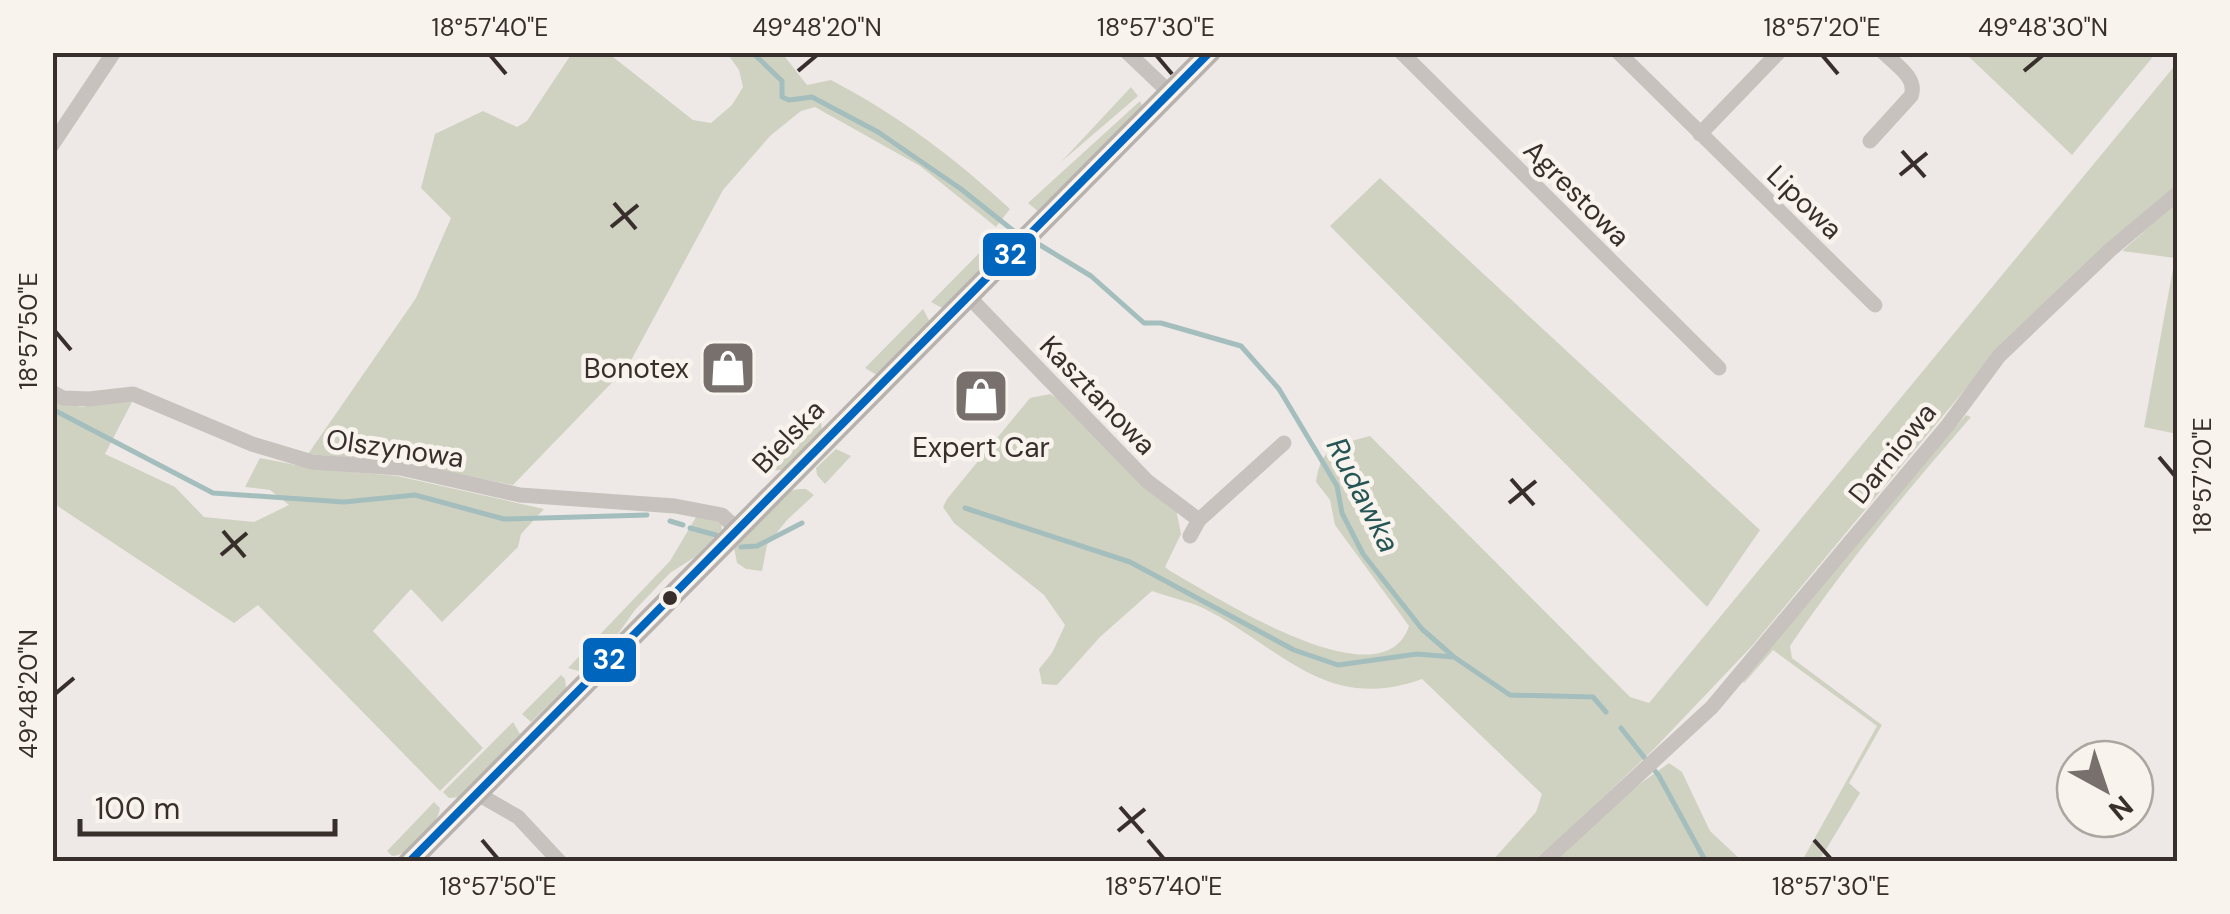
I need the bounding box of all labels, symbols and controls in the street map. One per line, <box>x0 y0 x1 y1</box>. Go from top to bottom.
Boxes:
text: 18°57'40"E <box>432 11 548 44</box>
text: 49°48'20"N <box>752 11 882 44</box>
text: 18°57'30"E <box>1097 11 1215 44</box>
text: 18°57'20"E <box>1763 11 1881 44</box>
text: 49°48'30"N <box>1978 11 2108 44</box>
street label: Agrestowa <box>1515 132 1638 255</box>
street label: Lipowa <box>1759 157 1850 247</box>
line badge: 32 <box>981 231 1038 278</box>
text: 32 <box>993 236 1027 273</box>
text: 18°57'50"E <box>12 272 45 390</box>
street label: Kasztanowa <box>1031 328 1164 463</box>
shop icon: Bonotex <box>698 338 758 398</box>
place label: Bonotex <box>584 350 689 387</box>
shop icon: Expert Car <box>951 366 1011 426</box>
street label: Bielska <box>744 391 833 481</box>
street label: Darniowa <box>1840 395 1944 512</box>
text: 18°57'20"E <box>2186 417 2219 535</box>
street label: Olszynowa <box>324 421 466 476</box>
place label: Expert Car <box>912 429 1050 466</box>
water label: Rudawka <box>1318 431 1409 559</box>
unlabelled marker <box>660 588 680 608</box>
text: 49°48'20"N <box>12 629 45 759</box>
line badge: 32 <box>581 636 638 684</box>
text: 32 <box>592 641 626 678</box>
north arrow <box>2055 739 2155 839</box>
scale bar <box>80 774 335 836</box>
text: N <box>2101 787 2140 829</box>
text: 100 m <box>95 789 180 828</box>
text: 18°57'50"E <box>439 870 557 903</box>
text: 18°57'40"E <box>1106 870 1222 903</box>
text: 18°57'30"E <box>1772 870 1890 903</box>

